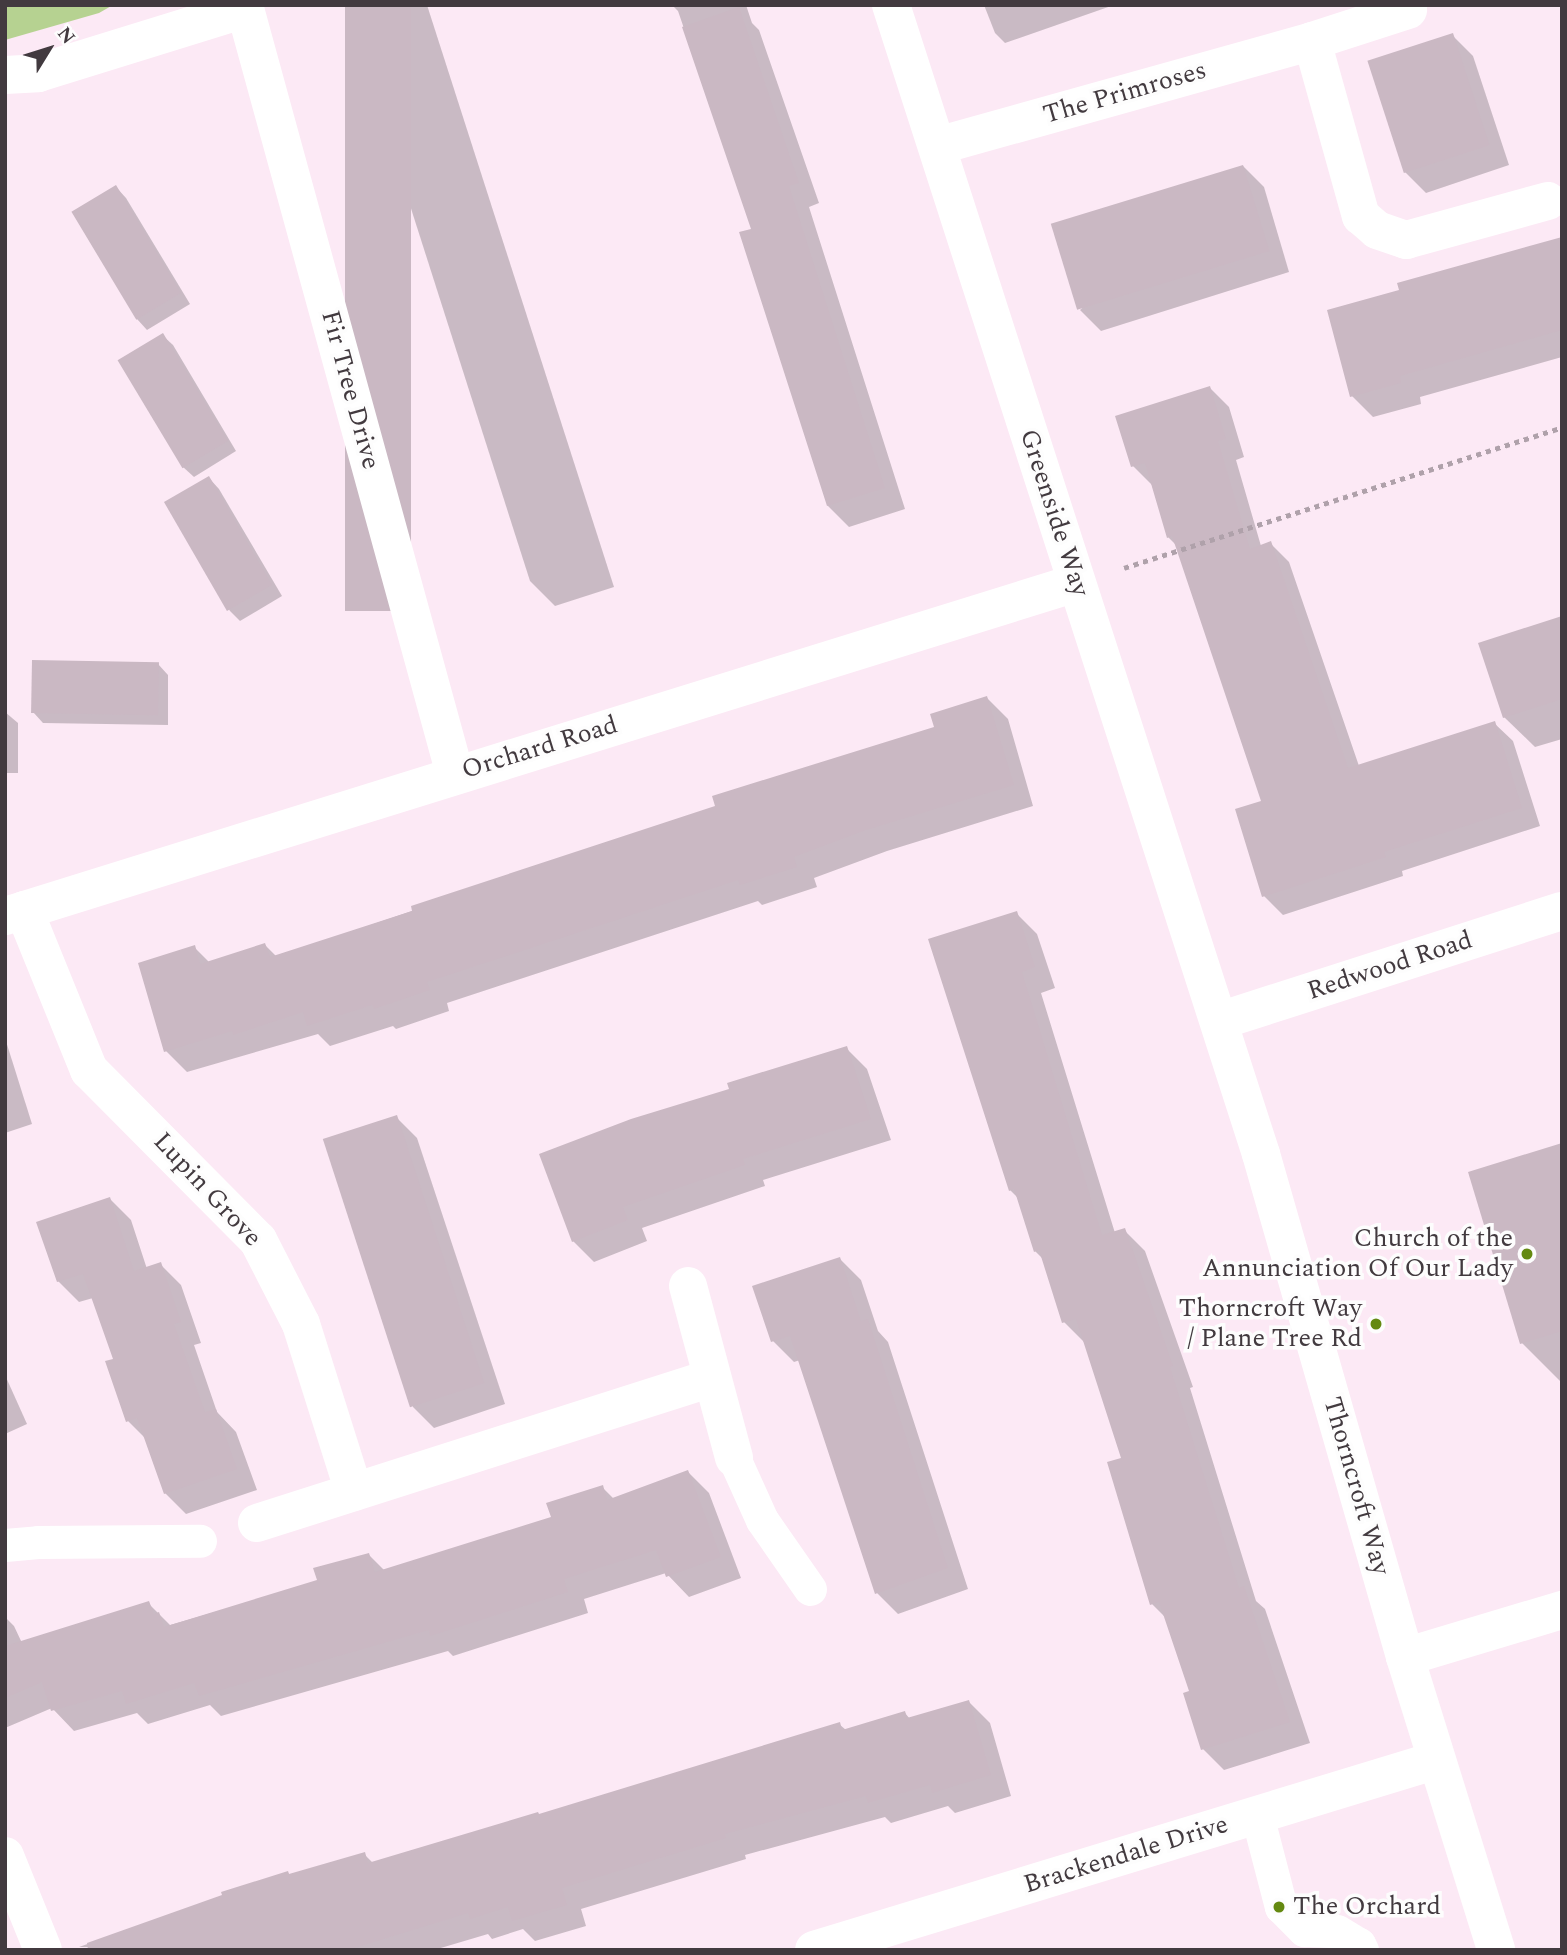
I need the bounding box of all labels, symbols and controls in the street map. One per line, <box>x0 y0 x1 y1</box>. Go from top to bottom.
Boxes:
north arrow <box>14 14 84 84</box>
text: N <box>50 21 82 51</box>
street label: The Primroses <box>1040 55 1210 131</box>
street label: Fir Tree Drive <box>314 307 386 473</box>
street label: Greenside Way <box>1012 426 1096 600</box>
street label: Orchard Road <box>458 709 622 787</box>
street label: Redwood Road <box>1303 925 1477 1007</box>
street label: Lupin Grove <box>146 1126 268 1254</box>
place label: Church of the Annunciation Of Our Lady <box>1202 1223 1513 1284</box>
marker: Church of the Annunciation Of Our Lady <box>1519 1246 1535 1262</box>
place label: Thorncroft Way / Plane Tree Rd <box>1178 1293 1362 1354</box>
marker: Thorncroft Way / Plane Tree Rd <box>1368 1316 1384 1332</box>
street label: Thorncroft Way <box>1316 1393 1396 1579</box>
street label: Brackendale Drive <box>1020 1809 1232 1901</box>
place label: The Orchard <box>1293 1891 1441 1923</box>
marker: The Orchard <box>1271 1899 1287 1915</box>

